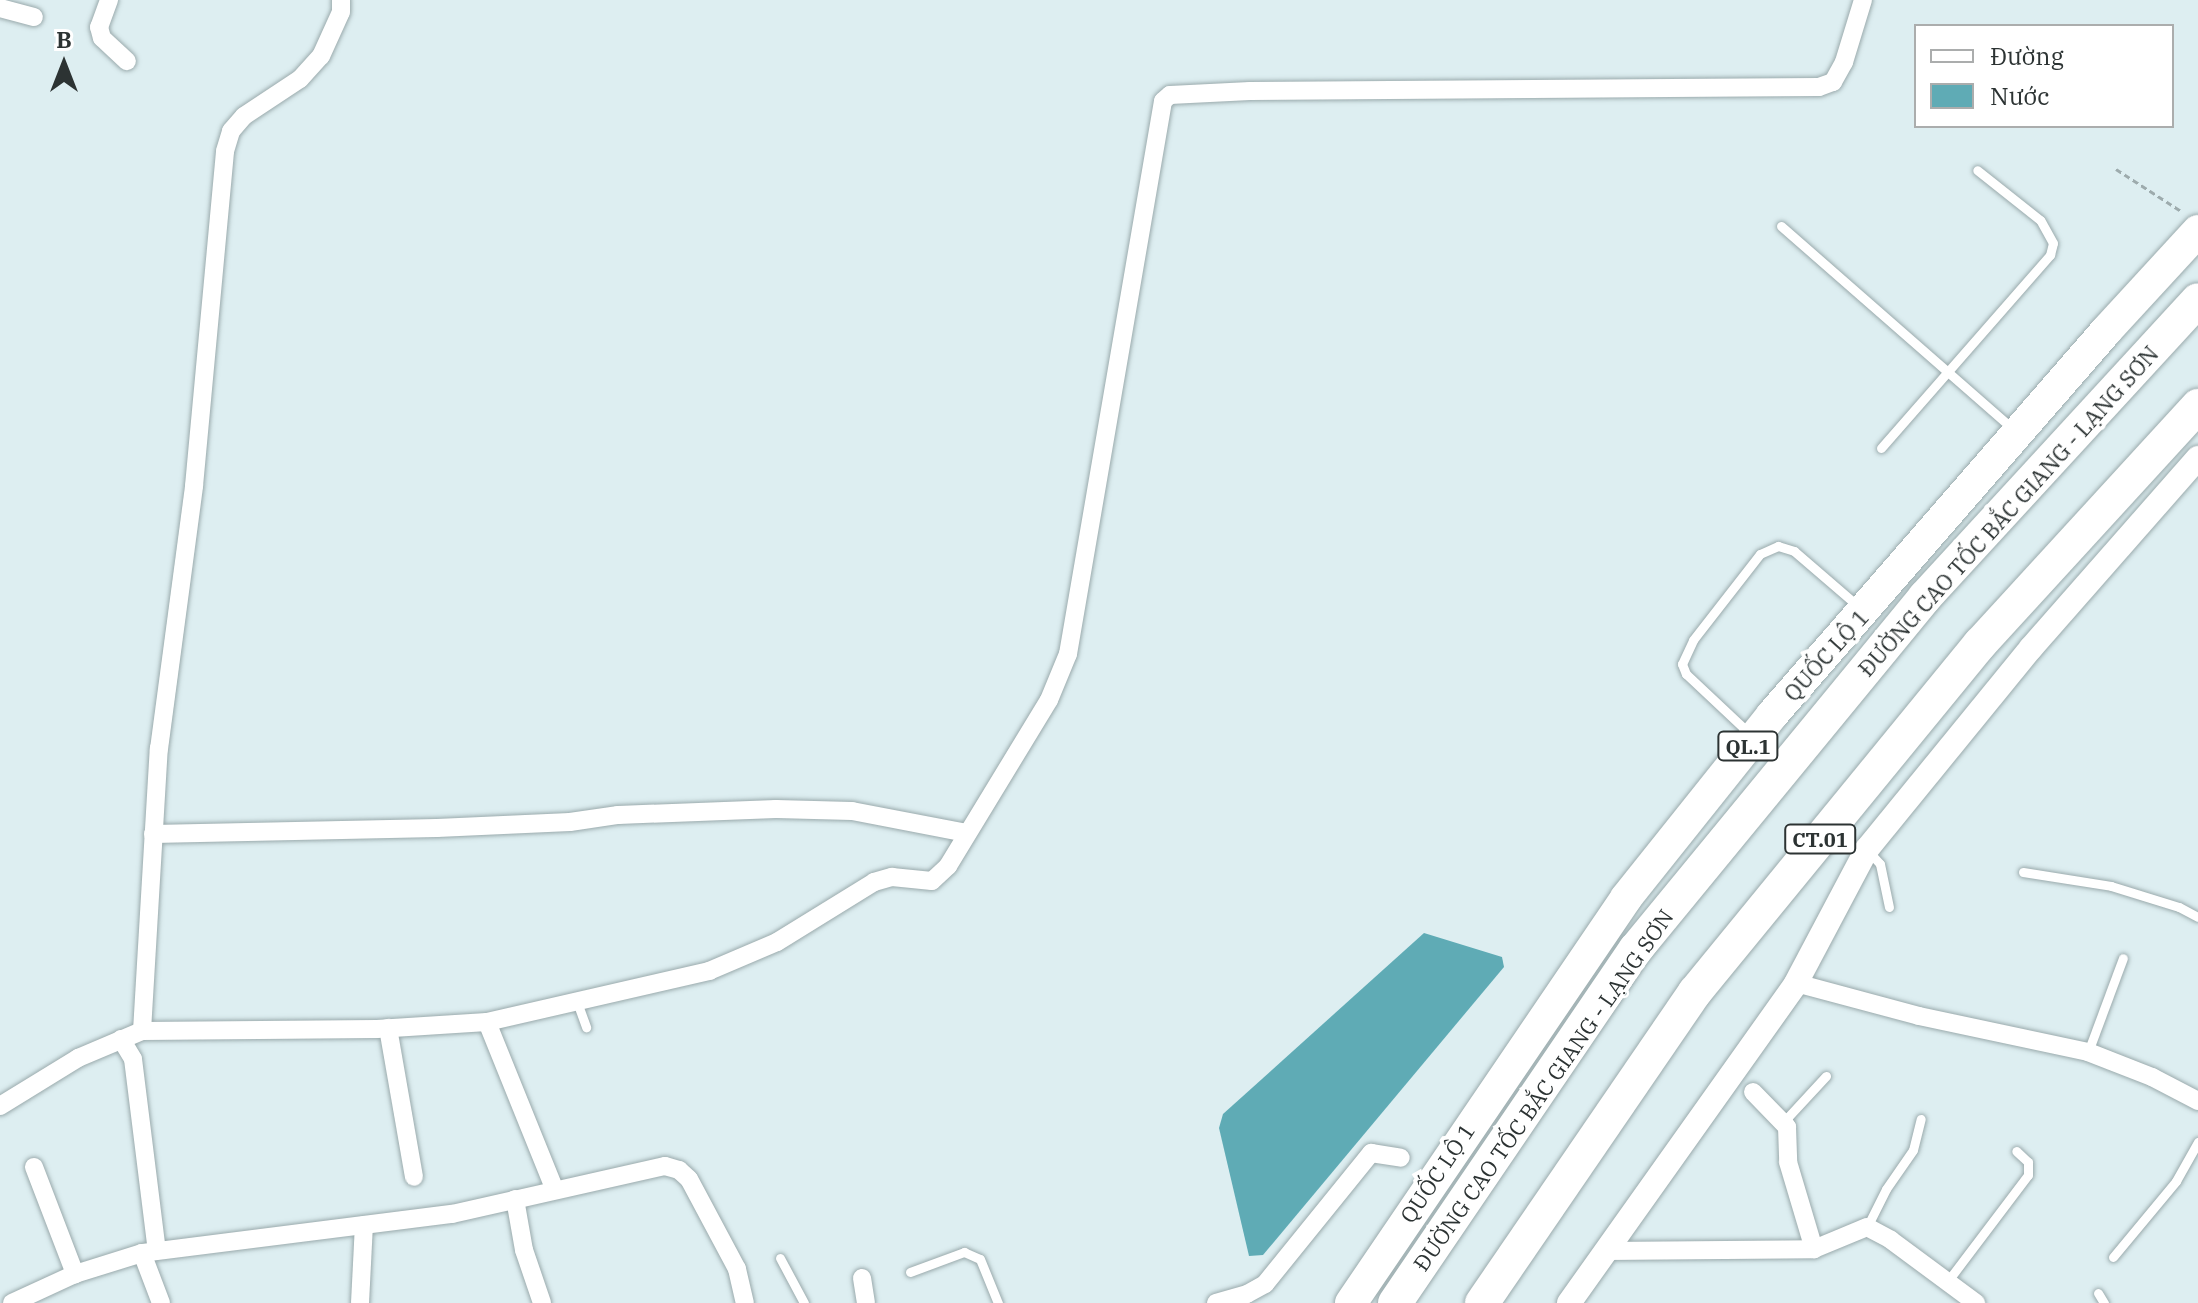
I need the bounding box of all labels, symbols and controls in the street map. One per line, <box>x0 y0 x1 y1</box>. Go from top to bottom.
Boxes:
north arrow <box>24 24 104 104</box>
legend <box>1914 24 2174 128</box>
text: B <box>56 25 72 54</box>
text: Đường <box>1990 40 2064 72</box>
text: Nước <box>1990 80 2050 112</box>
street label: ĐƯỜNG CAO TỐC BẮC GIANG - LẠNG SƠN <box>1853 340 2163 682</box>
street label: QUỐC LỘ 1 <box>1778 604 1874 706</box>
road number: QL.1 <box>1716 730 1780 762</box>
road number: CT.01 <box>1784 823 1856 855</box>
street label: ĐƯỜNG CAO TỐC BẮC GIANG - LẠNG SƠN <box>1407 904 1679 1276</box>
street label: QUỐC LỘ 1 <box>1394 1118 1480 1228</box>

